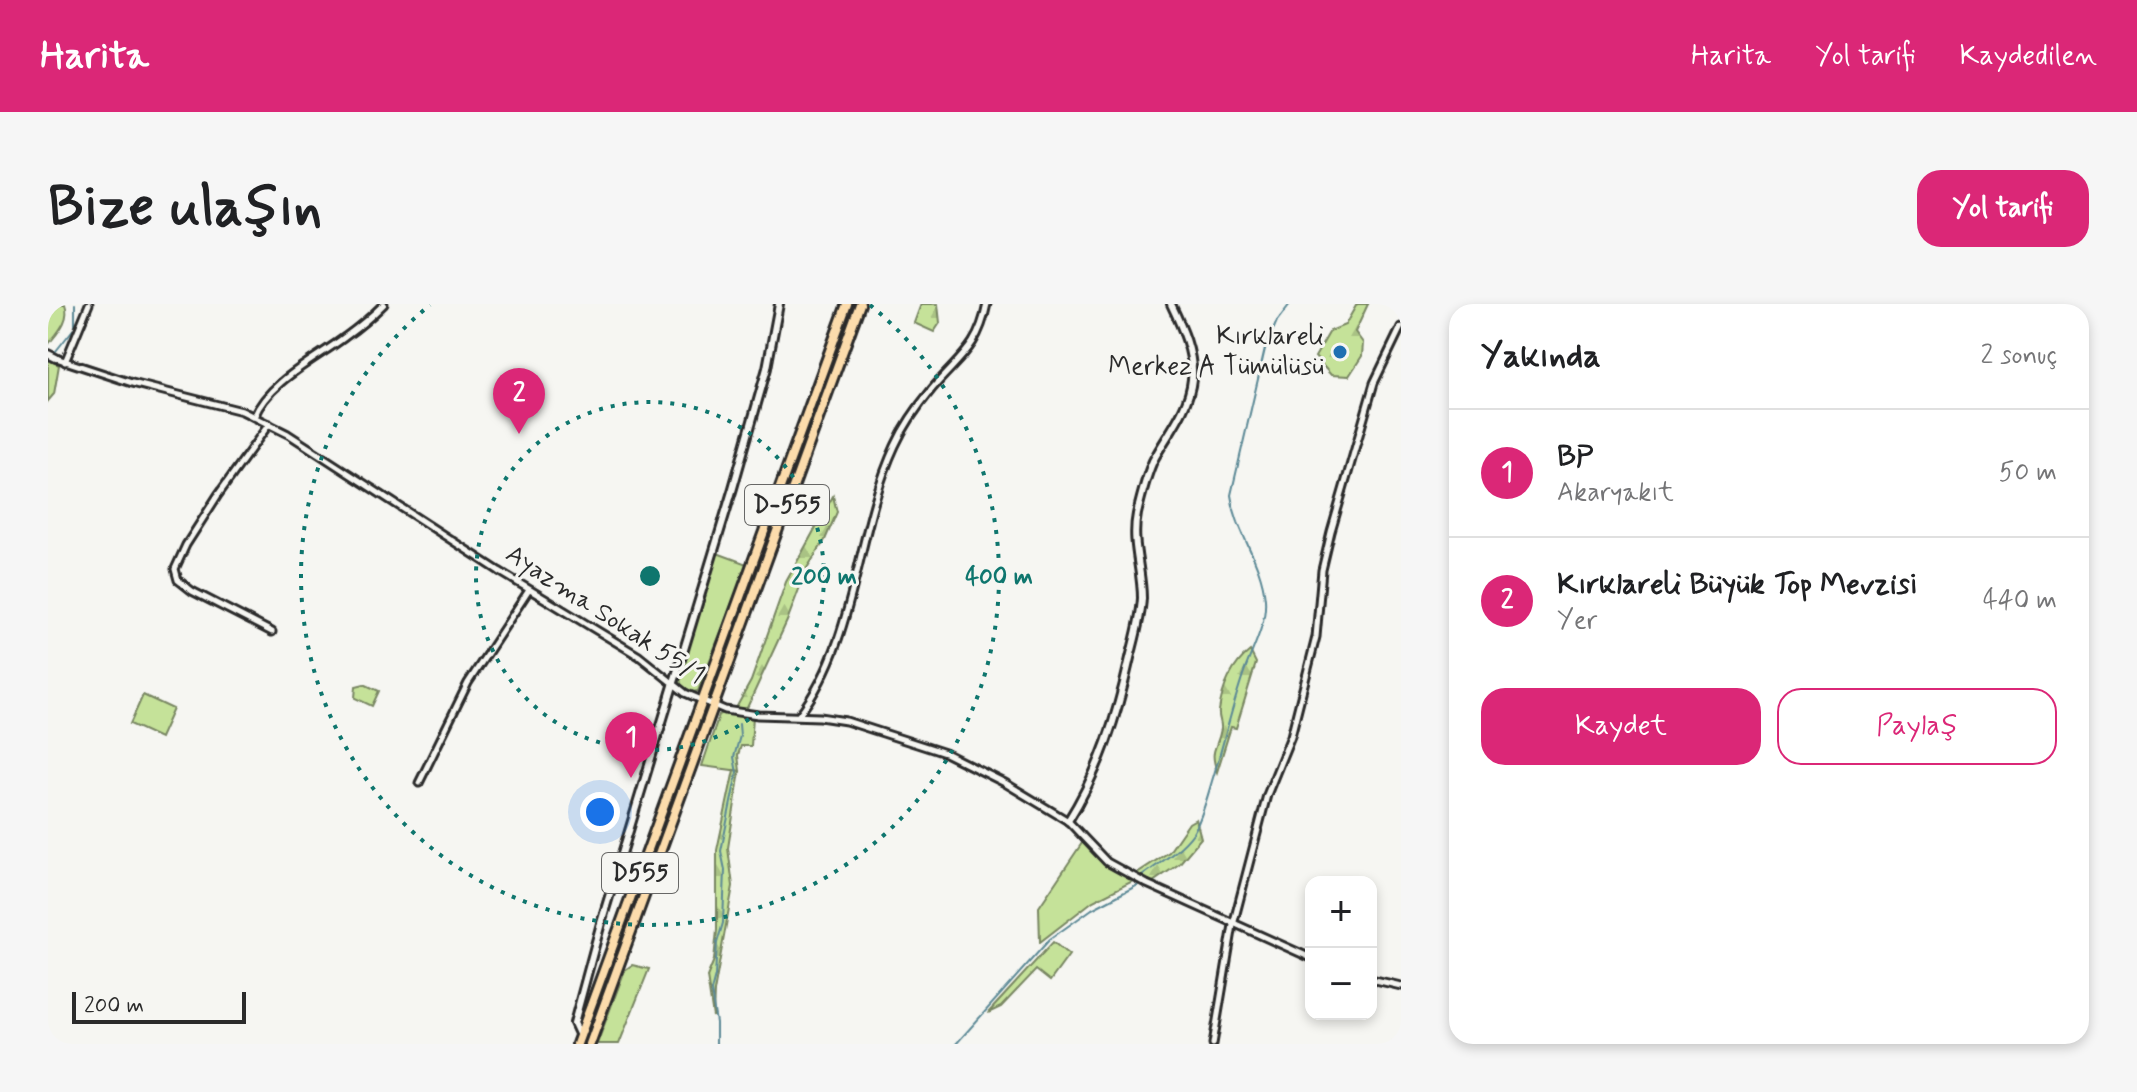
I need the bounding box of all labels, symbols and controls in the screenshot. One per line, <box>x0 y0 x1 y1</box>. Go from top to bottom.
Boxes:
text: Harita <box>40 32 149 81</box>
text: Harita <box>1691 38 1771 75</box>
text: Yol tarifi <box>1815 38 1916 75</box>
text: Kaydedilen <box>1960 38 2097 75</box>
button: Yol tarifi <box>1917 170 2089 247</box>
text: Bize ulaşın <box>48 172 322 245</box>
place label: Kırklareli Merkez A Tümülüsü <box>1108 320 1324 384</box>
text: Yakında <box>1481 334 1601 379</box>
text: 2 sonuç <box>1980 339 2057 373</box>
marker: Kırklareli Merkez A Tümülüsü <box>1331 343 1349 361</box>
pin: 2 <box>493 368 545 434</box>
text: BP <box>1557 437 1593 476</box>
text: 1 <box>1501 456 1513 490</box>
text: 50 m <box>1999 456 2057 490</box>
text: Akaryakıt <box>1557 476 1674 510</box>
road number: D-555 <box>745 485 829 525</box>
street label: Ayazma Sokak 55/1 <box>499 538 711 692</box>
centre of rings <box>636 562 664 590</box>
text: 200 m <box>791 562 857 593</box>
text: 400 m <box>965 562 1033 593</box>
text: Kırklareli Büyük Top Mevzisi <box>1557 565 1918 604</box>
text: 2 <box>1501 584 1513 618</box>
text: 440 m <box>1983 584 2057 618</box>
text: Yer <box>1557 604 1597 638</box>
button: Kaydet <box>1481 688 1761 765</box>
button: Paylaş <box>1777 688 2057 765</box>
pin: 1 <box>605 712 657 778</box>
your location <box>580 792 620 832</box>
road number: D555 <box>602 853 678 893</box>
map controls <box>1305 876 1377 1020</box>
button: + <box>1305 876 1377 948</box>
button: − <box>1305 948 1377 1020</box>
scale bar <box>72 988 246 1024</box>
text: 200 m <box>84 992 144 1020</box>

